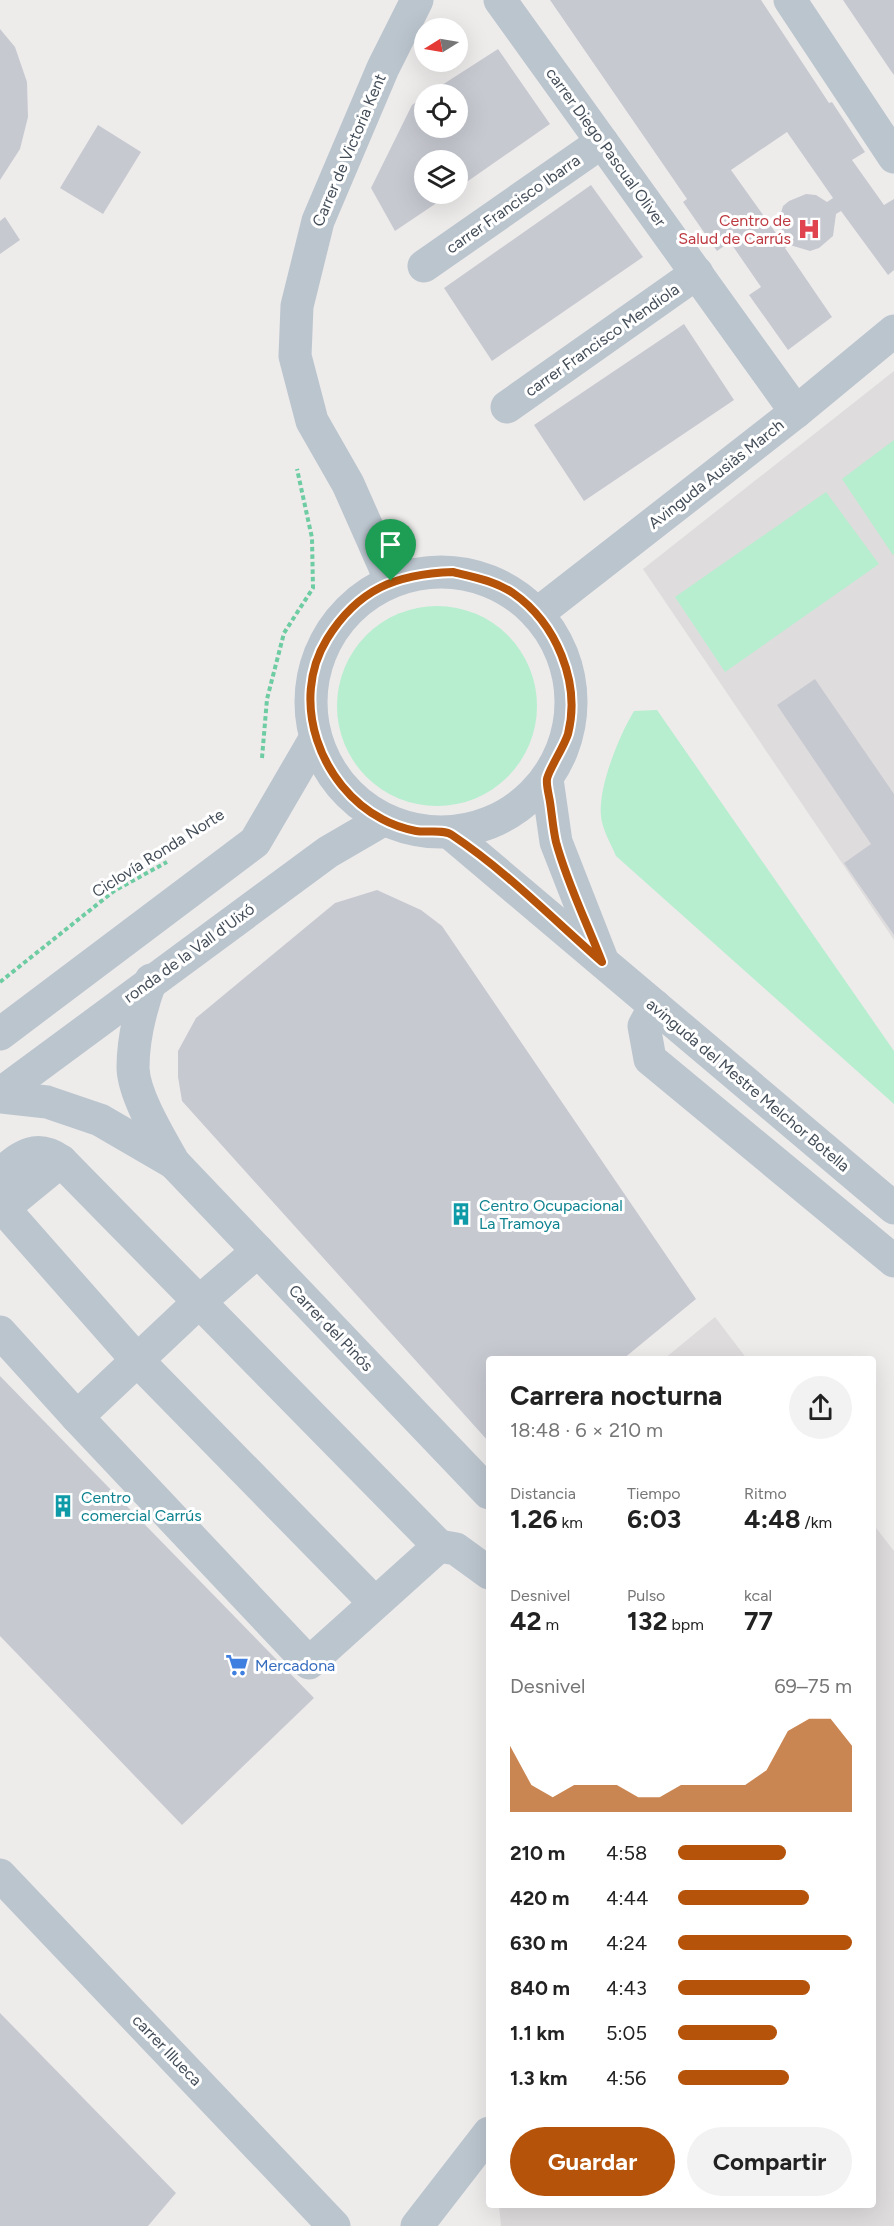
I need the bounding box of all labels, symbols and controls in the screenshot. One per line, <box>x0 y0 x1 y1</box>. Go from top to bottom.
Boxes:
north arrow <box>414 18 468 72</box>
map controls <box>414 18 468 204</box>
street label: carrer Diego Pascual Oliver <box>542 64 670 231</box>
street label: Carrer de Victoria Kent <box>308 71 390 229</box>
button: locate <box>414 84 468 138</box>
button: layers <box>414 150 468 204</box>
street label: carrer Francisco Ibarra <box>442 151 584 257</box>
place label: Centro de Salud de Carrús <box>678 211 791 248</box>
hospital icon: Centro de Salud de Carrús <box>796 216 822 242</box>
street label: carrer Francisco Mendiola <box>521 280 683 400</box>
street label: Avinguda Ausiàs March <box>645 415 788 533</box>
pin <box>365 519 416 581</box>
icon: arrive <box>374 528 407 561</box>
street label: Ciclovía Ronda Norte <box>88 804 228 901</box>
street label: ronda de la Vall d'Uixó <box>120 899 258 1007</box>
street label: avinguda del Mestre Melchor Botella <box>643 994 853 1176</box>
place label: Centro Ocupacional La Tramoya <box>479 1196 623 1233</box>
building icon: Centro Ocupacional La Tramoya <box>448 1201 474 1227</box>
street label: Carrer del Pinós <box>285 1281 377 1375</box>
button: share <box>789 1376 852 1439</box>
text: Carrera nocturna <box>510 1379 722 1412</box>
text: 18:48 · 6 × 210 m <box>510 1418 663 1442</box>
text: Distancia <box>510 1484 576 1503</box>
text: Tiempo <box>627 1484 681 1503</box>
text: Ritmo <box>744 1484 787 1503</box>
place label: Centro comercial Carrús <box>81 1488 202 1525</box>
building icon: Centro comercial Carrús <box>50 1493 76 1519</box>
text: 1.26 <box>510 1503 558 1535</box>
text: 6:03 <box>627 1503 681 1535</box>
text: 4:48 <box>744 1503 801 1535</box>
text: km <box>558 1513 583 1532</box>
text: /km <box>801 1513 832 1532</box>
text: Desnivel <box>510 1586 570 1605</box>
text: Pulso <box>627 1586 665 1605</box>
text: kcal <box>744 1586 772 1605</box>
text: 42 <box>510 1605 542 1637</box>
text: 132 <box>627 1605 667 1637</box>
text: 77 <box>744 1605 773 1637</box>
text: m <box>542 1615 559 1634</box>
text: bpm <box>667 1615 704 1634</box>
supermarket icon: Mercadona <box>224 1652 250 1678</box>
place label: Mercadona <box>255 1656 335 1675</box>
text: Desnivel <box>510 1674 585 1698</box>
text: 69–75 m <box>774 1674 852 1698</box>
text: 210 m <box>510 1841 565 1865</box>
text: 4:58 <box>606 1841 647 1865</box>
text: 420 m <box>510 1886 569 1910</box>
text: 4:44 <box>606 1886 648 1910</box>
text: 630 m <box>510 1931 568 1955</box>
text: 4:24 <box>606 1931 647 1955</box>
text: 840 m <box>510 1976 570 2000</box>
text: 4:43 <box>606 1976 647 2000</box>
street label: carrer Illueca <box>128 2010 206 2090</box>
text: 1.1 km <box>510 2021 565 2045</box>
text: 5:05 <box>606 2021 647 2045</box>
text: 1.3 km <box>510 2066 567 2090</box>
text: 4:56 <box>606 2066 646 2090</box>
button: Guardar <box>510 2127 675 2196</box>
button: Compartir <box>687 2127 852 2196</box>

